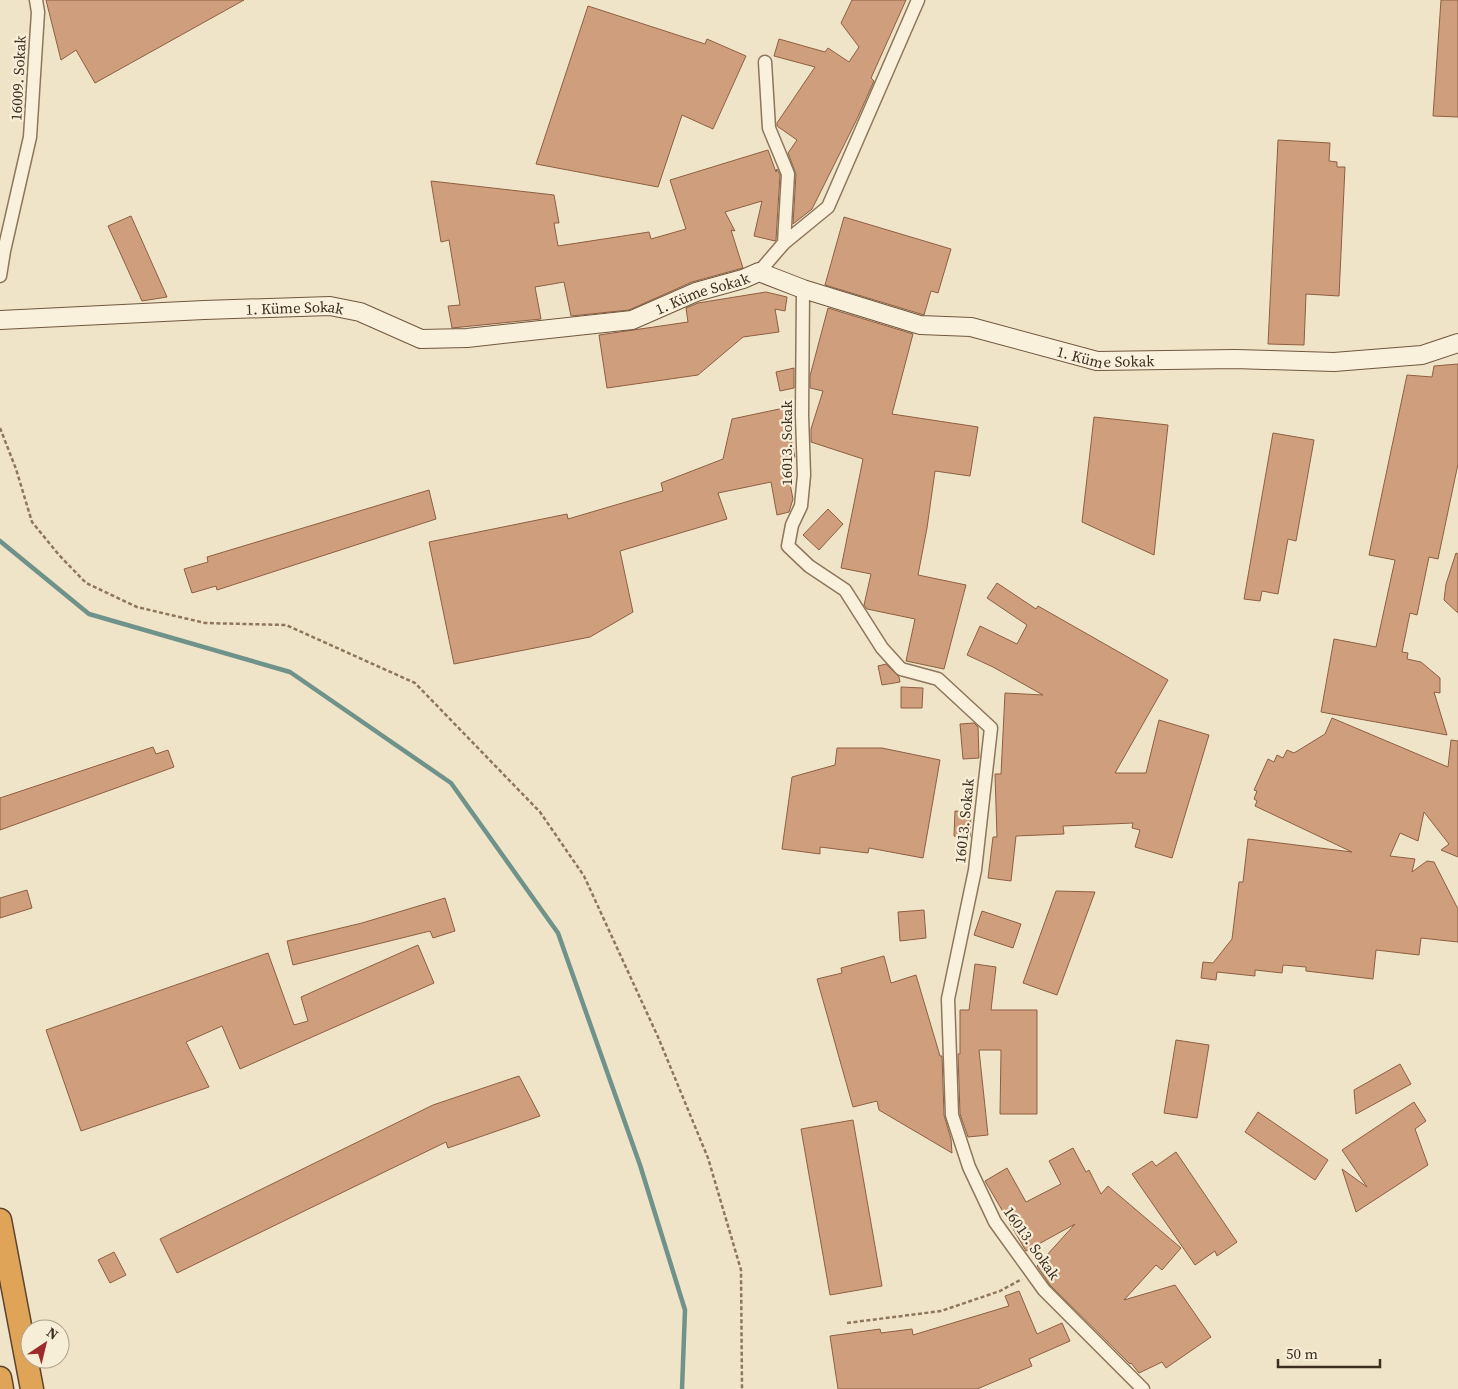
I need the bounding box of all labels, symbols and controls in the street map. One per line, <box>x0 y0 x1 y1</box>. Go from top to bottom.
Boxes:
street label: 16009. Sokak <box>5 34 31 121</box>
street label: 1. Küme Sokak <box>652 267 753 319</box>
street label: 1. Küme Sokak <box>245 295 347 319</box>
street label: 1. Küme Sokak <box>1055 340 1155 373</box>
street label: 16013. Sokak <box>776 400 797 486</box>
street label: 16013. Sokak <box>949 777 979 865</box>
street label: 16013. Sokak <box>999 1202 1066 1285</box>
north arrow <box>20 1319 70 1369</box>
text: N <box>43 1322 62 1344</box>
scale bar <box>1278 1336 1380 1368</box>
text: 50 m <box>1286 1343 1318 1364</box>

